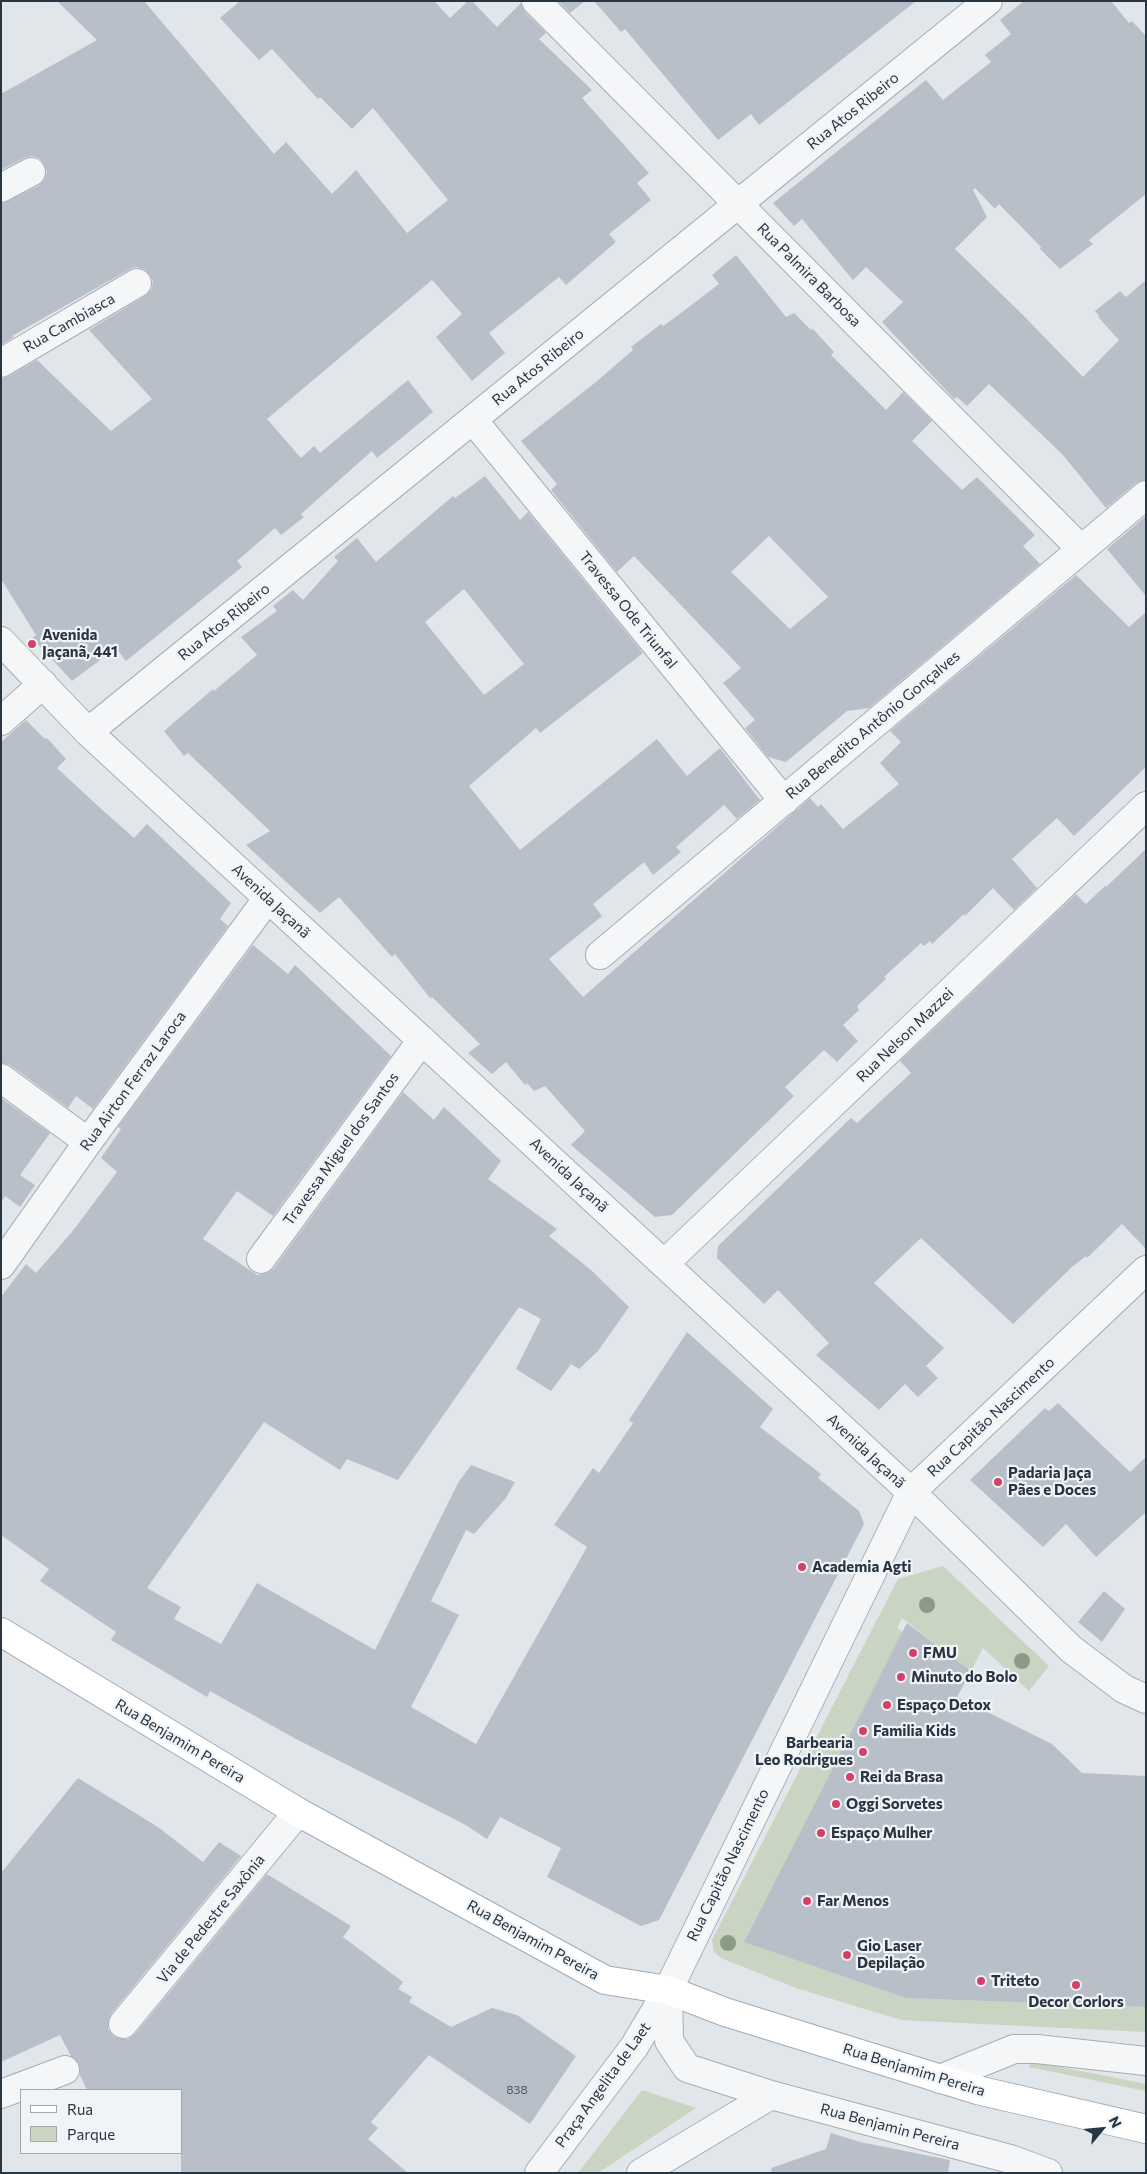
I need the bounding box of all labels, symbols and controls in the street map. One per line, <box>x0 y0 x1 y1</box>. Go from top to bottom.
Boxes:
street label: Rua Atos Ribeiro <box>804 69 902 153</box>
street label: Rua Palmira Barbosa <box>753 219 865 331</box>
street label: Rua Cambiasca <box>20 289 118 357</box>
street label: Rua Atos Ribeiro <box>489 325 587 409</box>
street label: Travessa Ode Triunfal <box>575 548 681 672</box>
street label: Rua Atos Ribeiro <box>175 580 273 664</box>
place label: Avenida Jaçanã, 441 <box>42 626 118 661</box>
marker: Avenida Jaçanã, 441 <box>26 638 38 650</box>
street label: Rua Benedito Antônio Gonçalves <box>782 647 964 803</box>
street label: Avenida Jaçanã <box>228 860 314 942</box>
street label: Rua Nelson Mazzei <box>853 984 957 1086</box>
street label: Rua Airton Ferraz Laroca <box>76 1008 190 1154</box>
street label: Travessa Miguel dos Santos <box>279 1069 403 1229</box>
street label: Avenida Jaçanã <box>526 1134 612 1216</box>
street label: Rua Capitão Nascimento <box>924 1353 1058 1481</box>
street label: Avenida Jaçanã <box>823 1410 909 1492</box>
place label: Padaria Jaça Pães e Doces <box>1008 1464 1096 1499</box>
marker: Padaria Jaça Pães e Doces <box>992 1476 1004 1488</box>
place label: Academia Agti <box>812 1558 911 1576</box>
marker: Academia Agti <box>796 1561 808 1573</box>
place label: FMU <box>923 1644 957 1662</box>
marker: FMU <box>907 1647 919 1659</box>
place label: Minuto do Bolo <box>911 1668 1018 1686</box>
marker: Minuto do Bolo <box>895 1671 907 1683</box>
street label: Rua Benjamim Pereira <box>112 1695 248 1787</box>
place label: Espaço Detox <box>897 1696 991 1714</box>
marker: Espaço Detox <box>881 1699 893 1711</box>
place label: Familia Kids <box>873 1722 956 1740</box>
marker: Familia Kids <box>857 1725 869 1737</box>
place label: Barbearia Leo Rodrigues <box>755 1734 853 1769</box>
marker: Barbearia Leo Rodrigues <box>857 1746 869 1758</box>
place label: Rei da Brasa <box>860 1768 943 1786</box>
marker: Rei da Brasa <box>844 1771 856 1783</box>
street label: Rua Capitão Nascimento <box>683 1786 773 1944</box>
place label: Oggi Sorvetes <box>846 1795 943 1813</box>
marker: Oggi Sorvetes <box>830 1798 842 1810</box>
place label: Espaço Mulher <box>831 1824 932 1842</box>
marker: Espaço Mulher <box>815 1827 827 1839</box>
street label: Via de Pedestre Saxônia <box>153 1851 269 1987</box>
place label: Far Menos <box>817 1892 889 1910</box>
marker: Far Menos <box>801 1895 813 1907</box>
street label: Rua Benjamim Pereira <box>464 1896 602 1984</box>
place label: Gio Laser Depilação <box>857 1937 925 1972</box>
marker: Gio Laser Depilação <box>841 1949 853 1961</box>
place label: Triteto <box>991 1972 1039 1990</box>
marker: Triteto <box>975 1975 987 1987</box>
marker: Decor Corlors <box>1070 1979 1082 1991</box>
place label: Decor Corlors <box>1028 1993 1124 2011</box>
street label: Praça Angelita de Laet <box>552 2019 654 2151</box>
street label: Rua Benjamim Pereira <box>841 2040 987 2100</box>
house number: 838 <box>506 2083 528 2097</box>
legend <box>20 2089 182 2154</box>
text: Rua <box>67 2100 93 2118</box>
street label: Rua Benjamin Pereira <box>818 2100 962 2154</box>
north arrow <box>1077 2104 1127 2154</box>
text: N <box>1106 2113 1126 2130</box>
text: Parque <box>67 2125 115 2143</box>

